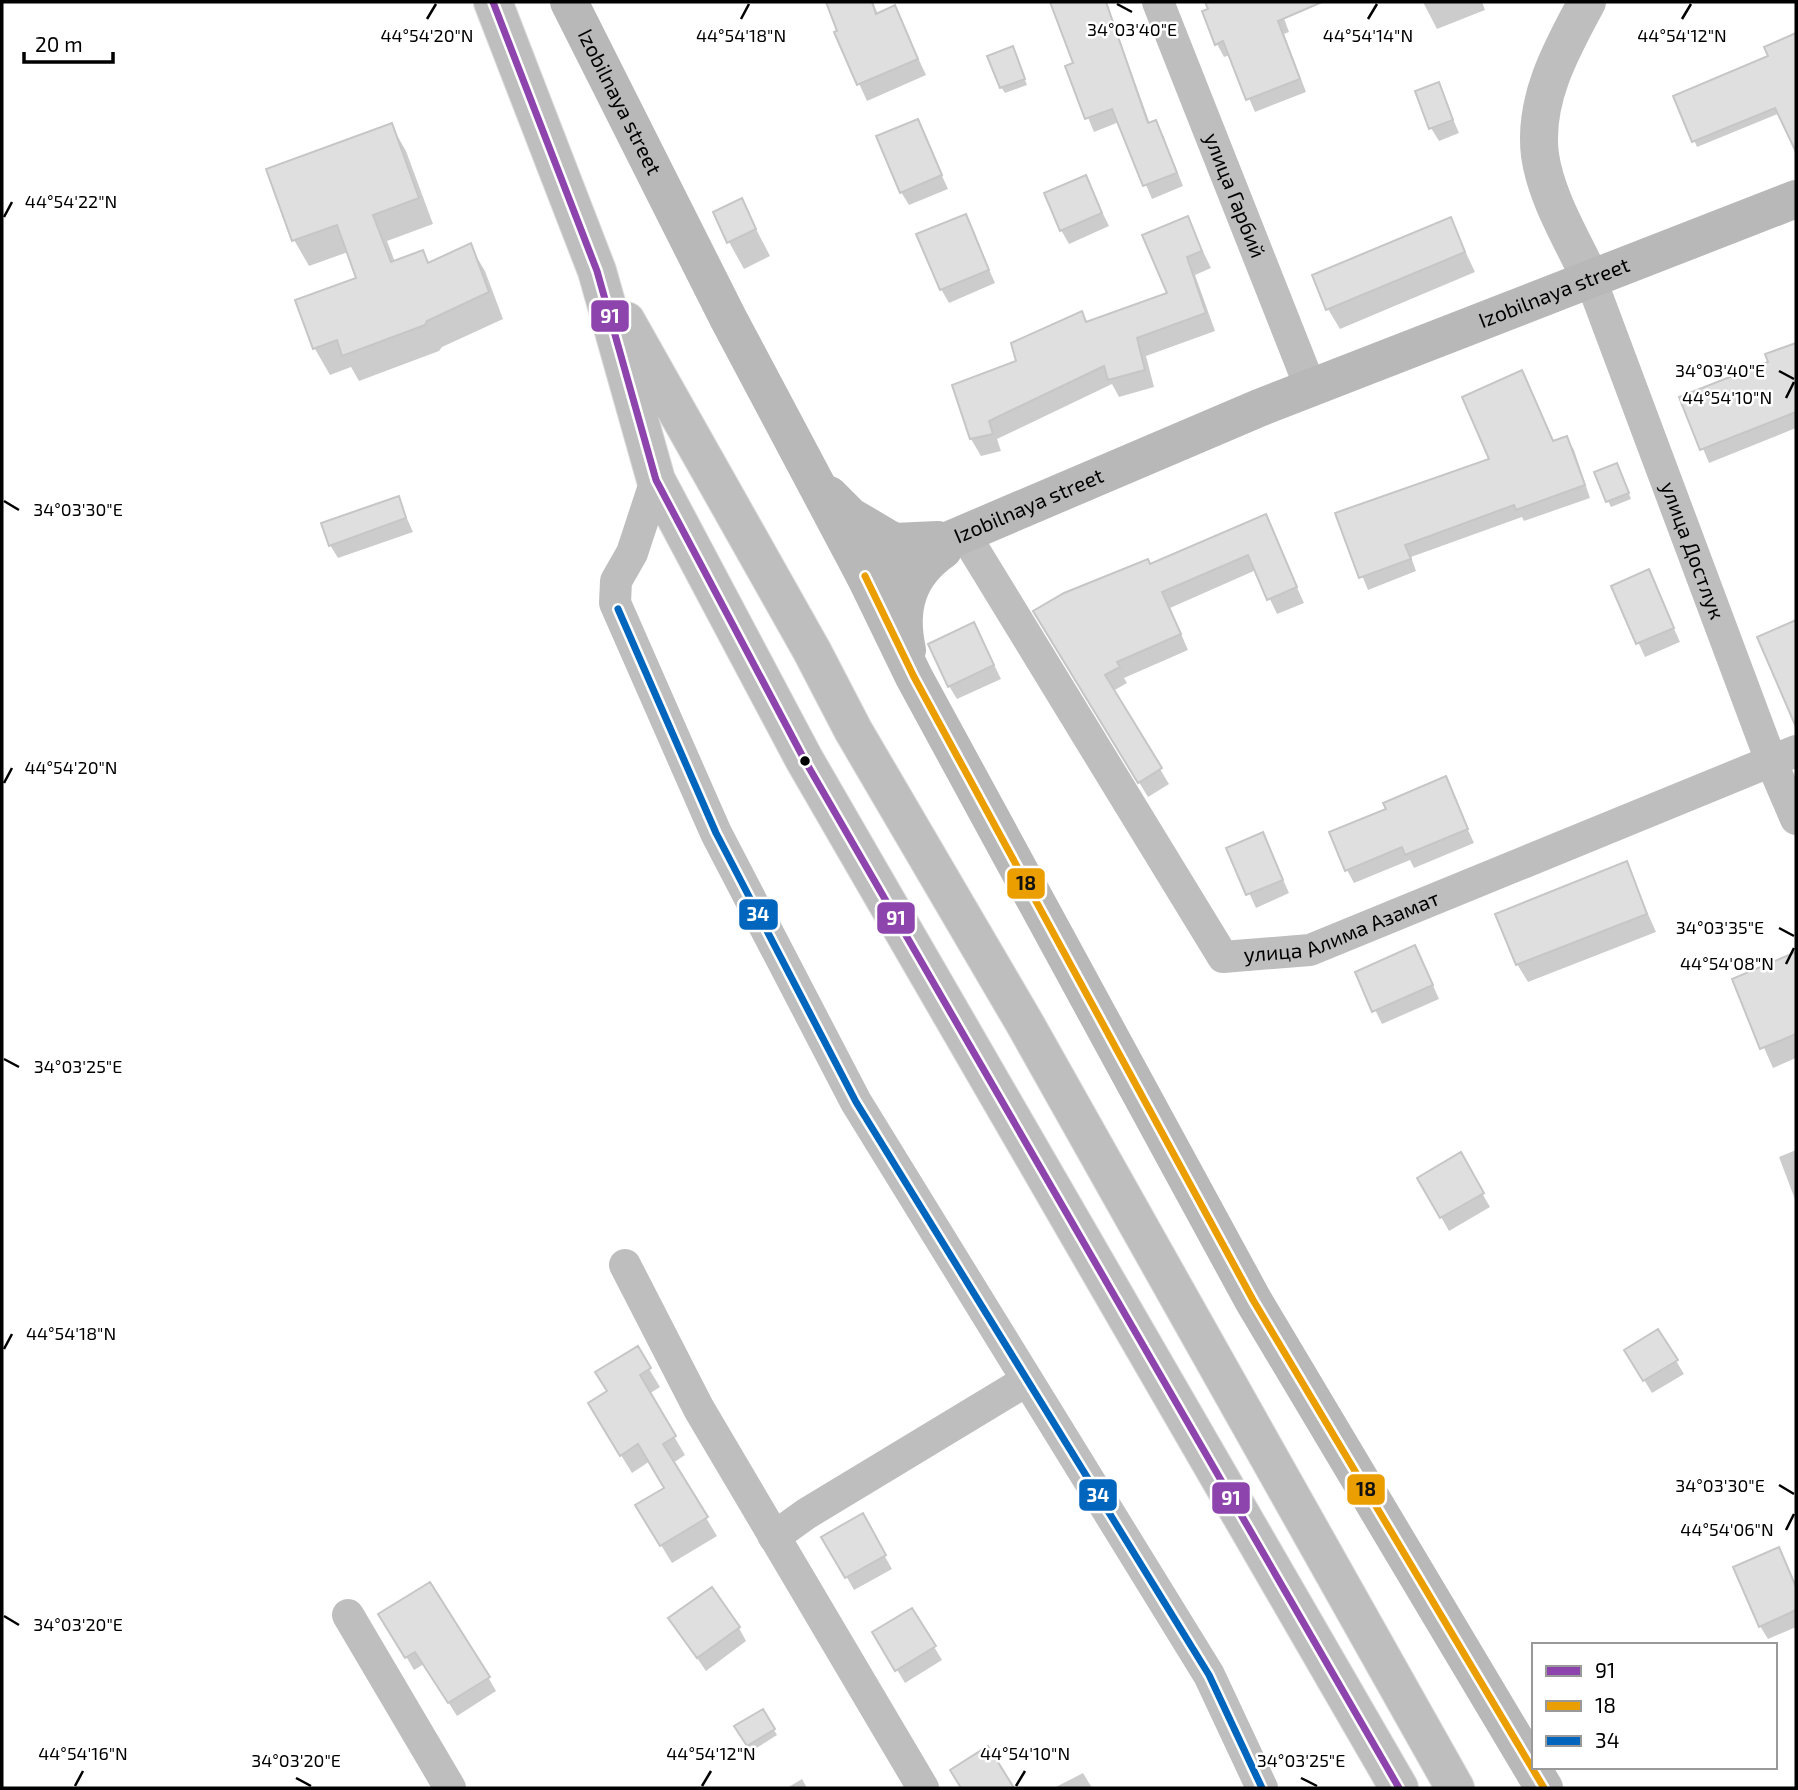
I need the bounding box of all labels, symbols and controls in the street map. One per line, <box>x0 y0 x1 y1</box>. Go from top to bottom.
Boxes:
text: 34°03'40"E <box>1087 18 1177 40</box>
scale bar <box>24 21 114 65</box>
text: 44°54'20"N <box>380 24 474 46</box>
street label: Izobilnaya street <box>574 24 668 178</box>
text: 44°54'18"N <box>696 24 786 46</box>
text: 44°54'14"N <box>1323 24 1413 46</box>
text: 44°54'12"N <box>1637 24 1727 46</box>
text: 20 m <box>35 31 83 56</box>
street label: улица Гарбий <box>1199 129 1272 261</box>
text: 44°54'22"N <box>25 190 117 212</box>
street label: Izobilnaya street <box>1475 251 1633 332</box>
line badge: 91 <box>590 299 630 333</box>
text: 91 <box>600 304 620 327</box>
text: 34°03'40"E <box>1675 359 1765 381</box>
text: 44°54'10"N <box>1682 386 1772 408</box>
street label: Izobilnaya street <box>950 462 1107 548</box>
street label: улица Достлук <box>1656 478 1731 622</box>
text: 34°03'30"E <box>33 498 123 520</box>
unlabelled marker <box>798 754 812 768</box>
text: 44°54'20"N <box>24 756 118 778</box>
line badge: 18 <box>1006 867 1046 900</box>
text: 18 <box>1016 871 1036 894</box>
street label: улица Алима Азамат <box>1243 884 1443 967</box>
line badge: 34 <box>738 898 779 931</box>
line badge: 91 <box>876 901 916 935</box>
text: 34 <box>747 902 769 925</box>
text: 91 <box>886 906 906 929</box>
text: 34°03'35"E <box>1676 916 1764 938</box>
text: 44°54'08"N <box>1680 952 1774 974</box>
text: 34°03'25"E <box>34 1055 122 1077</box>
text: 44°54'18"N <box>26 1322 116 1344</box>
line badge: 18 <box>1346 1473 1386 1506</box>
text: 34°03'30"E <box>1675 1474 1765 1496</box>
text: 18 <box>1356 1477 1376 1500</box>
line badge: 34 <box>1078 1478 1118 1512</box>
line badge: 91 <box>1211 1481 1251 1515</box>
text: 34 <box>1087 1483 1109 1506</box>
text: 91 <box>1221 1486 1241 1509</box>
text: 44°54'06"N <box>1680 1518 1774 1540</box>
text: 34°03'20"E <box>33 1613 123 1635</box>
legend <box>1532 1643 1777 1769</box>
text: 91 <box>1595 1657 1615 1682</box>
text: 18 <box>1595 1692 1616 1717</box>
text: 34 <box>1595 1727 1620 1752</box>
text: 44°54'16"N <box>38 1742 128 1764</box>
text: 44°54'12"N <box>666 1742 756 1764</box>
text: 44°54'10"N <box>980 1742 1070 1764</box>
text: 34°03'20"E <box>251 1749 341 1771</box>
text: 34°03'25"E <box>1257 1749 1345 1771</box>

